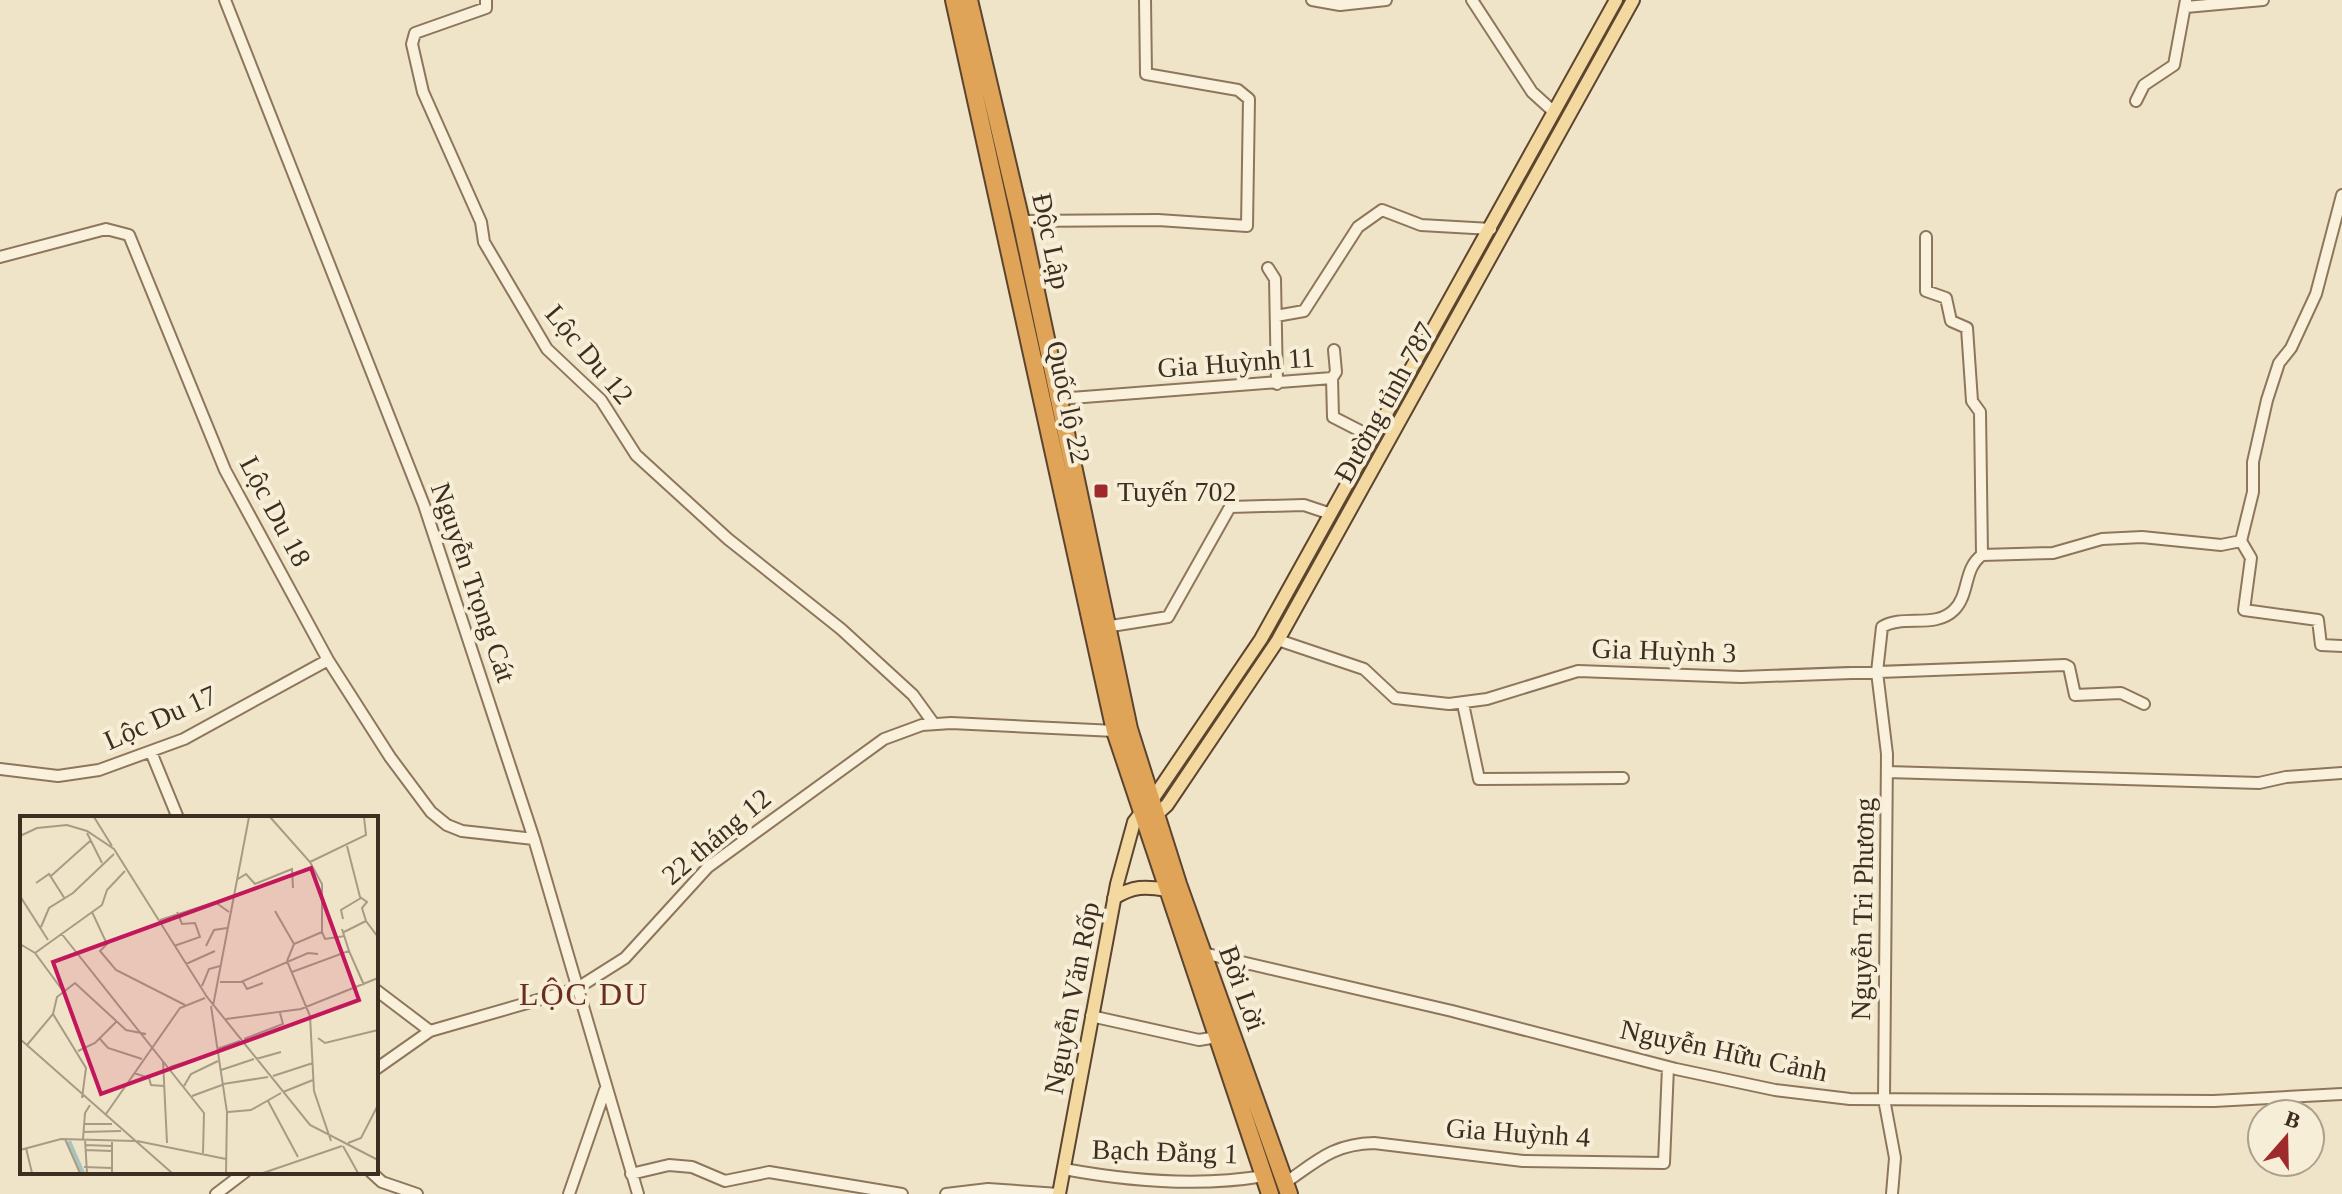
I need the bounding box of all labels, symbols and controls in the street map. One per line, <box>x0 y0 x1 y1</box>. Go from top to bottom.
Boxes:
street label: Độc Lập <box>1026 190 1077 292</box>
street label: Lộc Du 12 <box>539 298 640 410</box>
street label: Đường tỉnh 787 <box>1328 317 1441 487</box>
street label: Quốc lộ 22 <box>1040 338 1097 466</box>
street label: Gia Huỳnh 11 <box>1156 342 1316 383</box>
street label: Lộc Du 18 <box>234 451 317 571</box>
place label: Tuyến 702 <box>1117 476 1237 507</box>
street label: Nguyễn Trọng Cát <box>425 479 522 686</box>
marker: Tuyến 702 <box>1092 482 1110 500</box>
street label: Gia Huỳnh 3 <box>1591 632 1737 669</box>
street label: Lộc Du 17 <box>99 679 221 756</box>
street label: 22 tháng 12 <box>656 782 777 891</box>
street label: Nguyễn Tri Phương <box>1845 797 1880 1021</box>
inset map <box>20 816 378 1174</box>
street label: Nguyễn Văn Rốp <box>1038 899 1105 1097</box>
street label: Bời Lời <box>1213 942 1272 1035</box>
district label: LỘC DU <box>519 976 649 1012</box>
street label: Nguyễn Hữu Cảnh <box>1617 1013 1830 1088</box>
north arrow <box>2246 1098 2326 1178</box>
text: B <box>2281 1105 2304 1134</box>
street label: Gia Huỳnh 4 <box>1445 1112 1591 1153</box>
street label: Bạch Đằng 1 <box>1091 1133 1239 1170</box>

